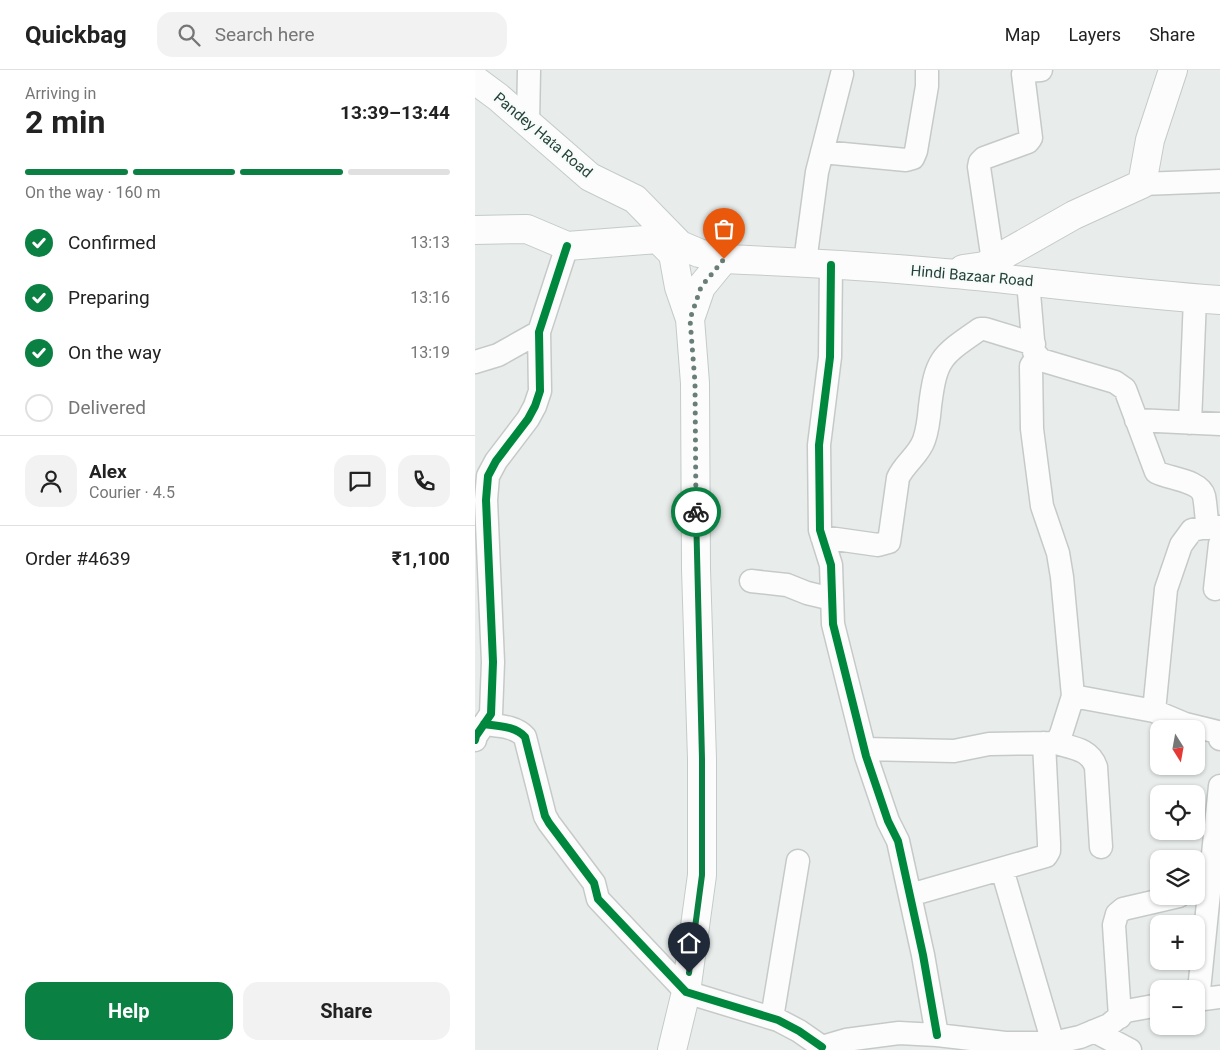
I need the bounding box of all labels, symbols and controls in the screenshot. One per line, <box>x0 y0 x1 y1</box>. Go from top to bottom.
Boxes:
search box <box>157 12 507 57</box>
text: Quickbag <box>25 21 127 49</box>
icon: search <box>175 21 203 49</box>
text: Search here <box>215 23 315 46</box>
text: Map <box>1005 24 1040 45</box>
text: Layers <box>1068 24 1121 45</box>
text: Share <box>1149 24 1195 45</box>
text: Arriving in <box>25 84 96 103</box>
street label: Pandey Hata Road <box>490 89 596 181</box>
text: 13:39–13:44 <box>340 101 450 124</box>
text: 2 min <box>25 103 105 141</box>
text: On the way · 160 m <box>25 183 161 202</box>
pin <box>703 208 745 259</box>
icon: bag <box>710 215 738 243</box>
icon: check <box>25 229 53 257</box>
text: Confirmed <box>68 231 156 254</box>
text: 13:13 <box>410 233 450 252</box>
street label: Hindi Bazaar Road <box>910 262 1034 290</box>
icon: check <box>25 284 53 312</box>
text: Preparing <box>68 286 150 309</box>
text: 13:16 <box>410 288 450 307</box>
icon: check <box>25 339 53 367</box>
text: On the way <box>68 341 161 364</box>
text: 13:19 <box>410 343 450 362</box>
text: Delivered <box>68 396 146 419</box>
button: person <box>25 455 77 507</box>
button: chat <box>334 455 386 507</box>
button: phone <box>398 455 450 507</box>
text: Alex <box>89 460 127 483</box>
text: Courier · 4.5 <box>89 483 175 502</box>
courier <box>671 487 721 537</box>
icon: bike <box>682 498 710 526</box>
text: Order #4639 <box>25 547 131 570</box>
text: ₹1,100 <box>392 547 450 570</box>
north arrow <box>1150 720 1205 775</box>
map controls <box>1150 720 1205 1035</box>
button: locate <box>1150 785 1205 840</box>
button: layers <box>1150 850 1205 905</box>
button: + <box>1150 915 1205 970</box>
pin <box>668 922 710 973</box>
icon: home <box>675 929 703 957</box>
button: − <box>1150 980 1205 1035</box>
button: Help <box>25 982 233 1040</box>
button: Share <box>243 982 450 1040</box>

